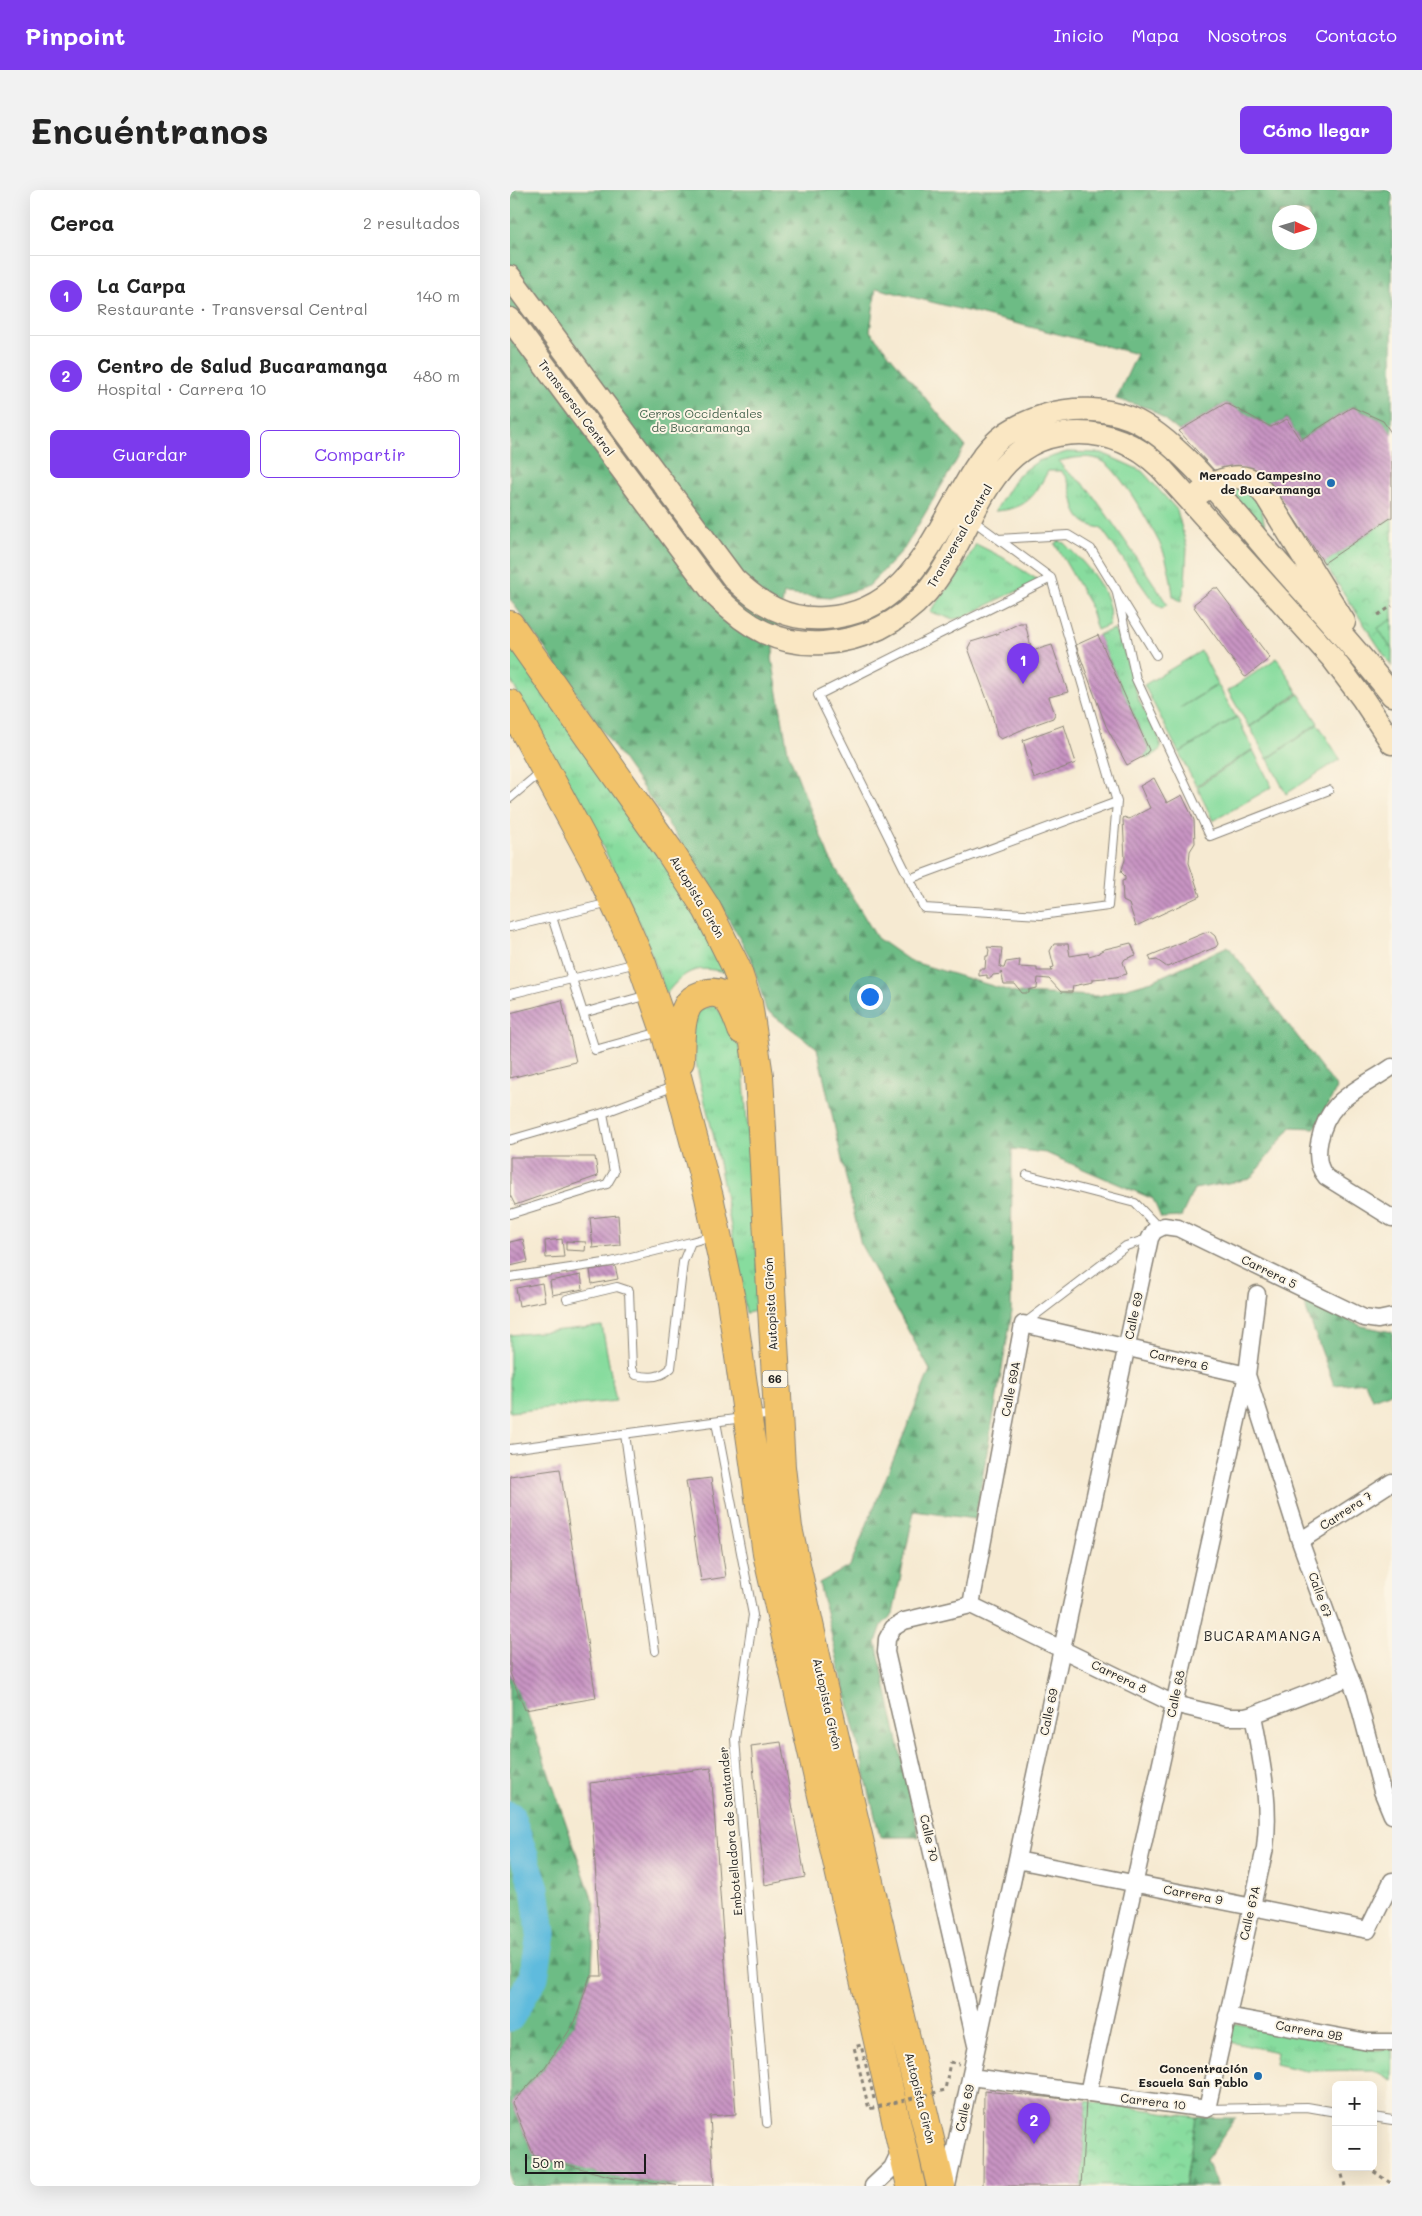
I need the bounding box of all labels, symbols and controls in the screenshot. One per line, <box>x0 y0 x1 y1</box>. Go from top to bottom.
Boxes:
text: Pinpoint <box>25 20 126 51</box>
text: Inicio <box>1053 23 1104 47</box>
text: Mapa <box>1132 23 1179 47</box>
text: Nosotros <box>1207 23 1287 47</box>
text: Contacto <box>1315 23 1397 47</box>
button: Cómo llegar <box>1240 106 1392 154</box>
text: Encuéntranos <box>30 107 269 153</box>
north arrow <box>1272 205 1317 250</box>
text: Cerca <box>50 209 115 236</box>
text: 2 resultados <box>363 212 460 233</box>
text: La Carpa <box>97 273 186 298</box>
text: 1 <box>62 285 70 306</box>
text: 140 m <box>416 285 460 306</box>
text: Restaurante · Transversal Central <box>97 298 368 319</box>
text: Centro de Salud Bucaramanga <box>97 353 388 378</box>
street label: Transversal Central <box>535 356 618 459</box>
text: 2 <box>62 365 70 386</box>
text: 480 m <box>413 365 460 386</box>
text: Hospital · Carrera 10 <box>97 378 266 399</box>
park label: Cerros Occidentales de Bucaramanga <box>640 405 763 435</box>
button: Guardar <box>50 430 250 478</box>
button: Compartir <box>260 430 460 478</box>
place label: Mercado Campesino de Bucaramanga <box>1199 467 1321 497</box>
marker: Mercado Campesino de Bucaramanga <box>1325 477 1337 489</box>
street label: Transversal Central <box>923 481 995 590</box>
pin: 1 <box>1007 643 1039 684</box>
street label: Autopista Girón <box>667 852 729 941</box>
your location <box>857 984 883 1010</box>
street label: Carrera 5 <box>1239 1251 1300 1291</box>
street label: Autopista Girón <box>760 1257 780 1351</box>
street label: Calle 69 <box>1120 1291 1146 1341</box>
street label: Carrera 6 <box>1148 1344 1210 1374</box>
street label: Calle 69A <box>997 1360 1023 1418</box>
road number: 66 <box>762 1370 788 1388</box>
street label: Carrera 7 <box>1316 1487 1375 1533</box>
street label: Calle 67 <box>1305 1570 1337 1620</box>
district label: BUCARAMANGA <box>1204 1626 1322 1645</box>
street label: Carrera 8 <box>1089 1656 1150 1696</box>
street label: Autopista Girón <box>810 1657 846 1751</box>
street label: Calle 68 <box>1162 1669 1188 1719</box>
street label: Calle 69 <box>1035 1687 1061 1737</box>
street label: Embotelladora de Santander <box>715 1746 745 1916</box>
street label: Calle 70 <box>917 1813 943 1863</box>
street label: Carrera 9 <box>1162 1880 1224 1908</box>
street label: Calle 67A <box>1235 1884 1263 1942</box>
street label: Carrera 9B <box>1275 2016 1344 2044</box>
street label: Autopista Girón <box>902 2051 940 2145</box>
place label: Concentración Escuela San Pablo <box>1138 2060 1248 2090</box>
marker: Concentración Escuela San Pablo <box>1252 2070 1264 2082</box>
map controls <box>1332 2081 1377 2171</box>
button: + <box>1332 2081 1377 2126</box>
street label: Calle 69 <box>951 2083 977 2133</box>
street label: Carrera 10 <box>1120 2089 1187 2113</box>
pin: 2 <box>1018 2103 1050 2144</box>
button: − <box>1332 2126 1377 2171</box>
scale bar <box>525 2151 646 2174</box>
text: 50 m <box>532 2153 564 2172</box>

